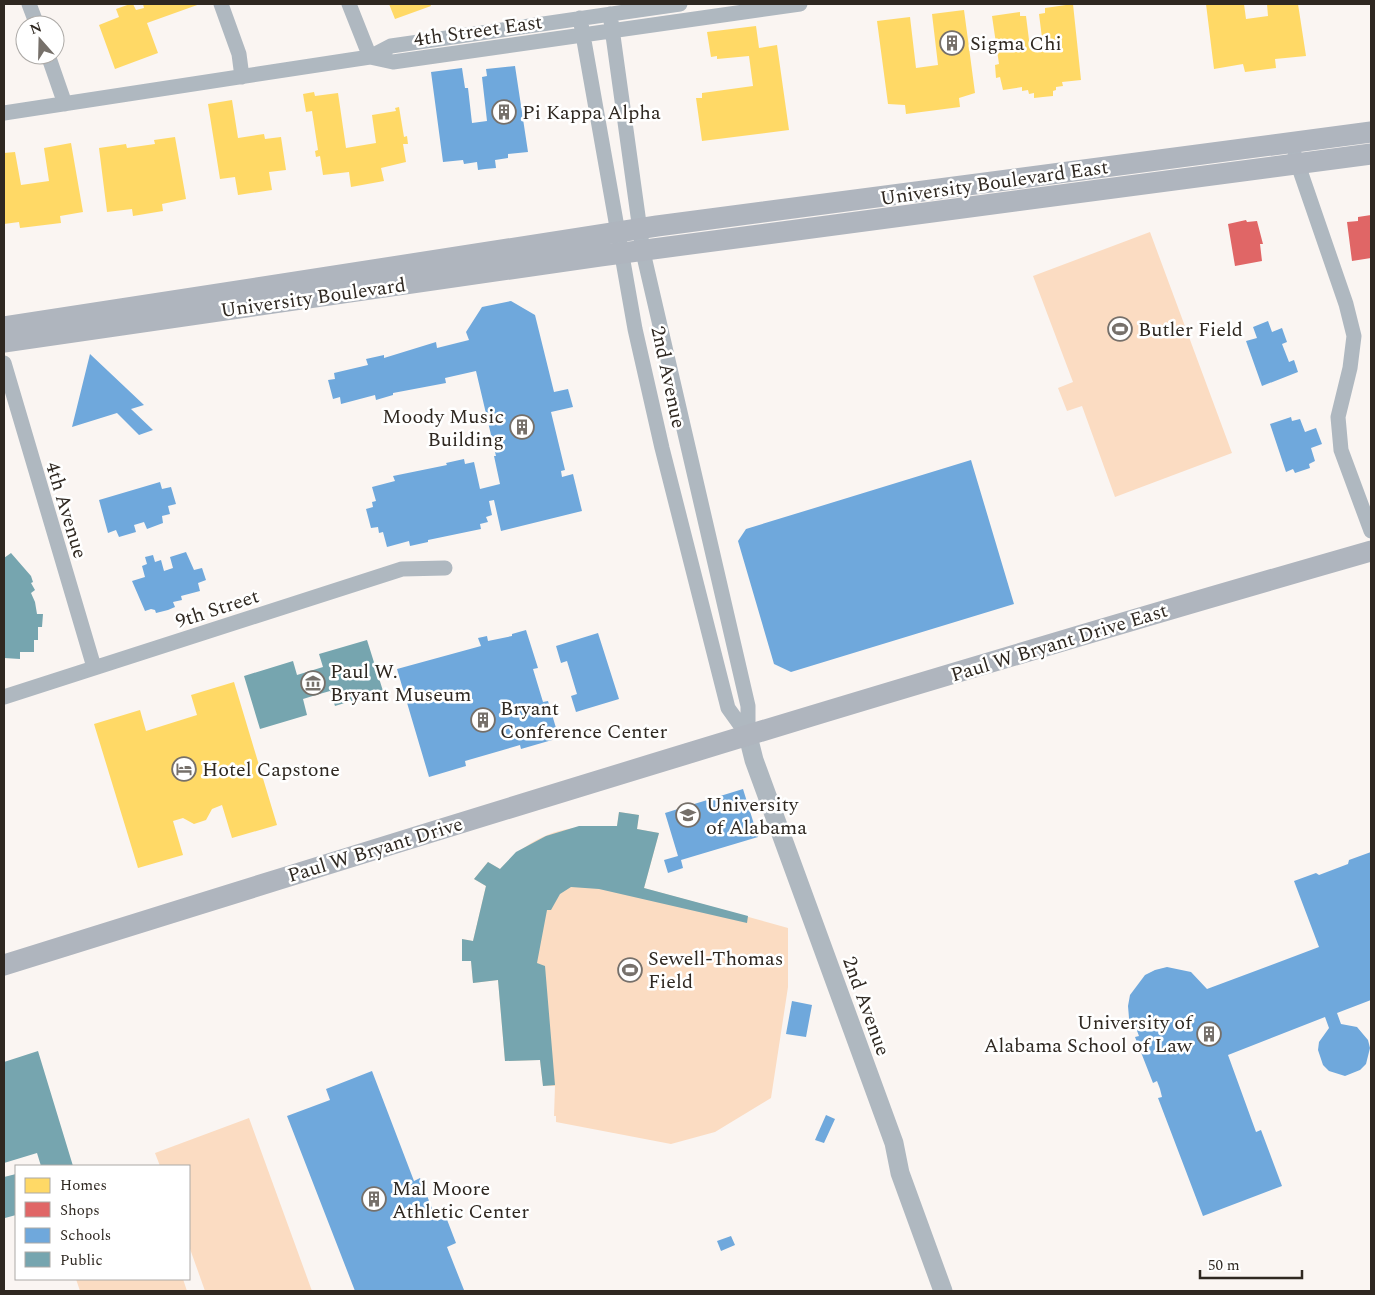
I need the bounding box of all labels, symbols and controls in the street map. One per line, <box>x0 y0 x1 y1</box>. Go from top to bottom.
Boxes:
street label: 4th Street East <box>412 7 544 55</box>
north arrow <box>15 15 65 65</box>
text: N <box>27 16 45 40</box>
place label: Sigma Chi <box>970 29 1062 59</box>
building icon: Sigma Chi <box>939 30 965 56</box>
place label: Pi Kappa Alpha <box>522 98 661 128</box>
building icon: Pi Kappa Alpha <box>491 99 517 125</box>
street label: University Boulevard East <box>878 152 1110 214</box>
street label: University Boulevard <box>219 270 408 326</box>
place label: Butler Field <box>1138 315 1243 345</box>
sports icon: Butler Field <box>1107 316 1133 342</box>
street label: 2nd Avenue <box>643 323 693 431</box>
place label: Moody Music Building <box>382 402 504 455</box>
building icon: Moody Music Building <box>509 414 535 440</box>
street label: 4th Avenue <box>37 458 95 562</box>
street label: 9th Street <box>172 581 263 637</box>
street label: Paul W Bryant Drive East <box>947 596 1171 690</box>
place label: Paul W. Bryant Museum <box>330 657 471 710</box>
museum icon: Paul W. Bryant Museum <box>300 670 326 696</box>
place label: Bryant Conference Center <box>500 694 667 747</box>
building icon: Bryant Conference Center <box>470 707 496 733</box>
place label: Hotel Capstone <box>202 755 340 785</box>
hotel icon: Hotel Capstone <box>171 756 197 782</box>
place label: University of Alabama <box>706 790 807 843</box>
school or university icon: University of Alabama <box>675 802 701 828</box>
street label: Paul W Bryant Drive <box>284 809 467 891</box>
place label: Sewell-Thomas Field <box>648 944 783 997</box>
street label: 2nd Avenue <box>834 952 898 1060</box>
sports icon: Sewell-Thomas Field <box>617 957 643 983</box>
place label: University of Alabama School of Law <box>984 1008 1194 1061</box>
building icon: University of Alabama School of Law <box>1196 1021 1222 1047</box>
legend <box>15 1165 190 1280</box>
text: Homes <box>60 1174 107 1197</box>
place label: Mal Moore Athletic Center <box>392 1174 529 1227</box>
building icon: Mal Moore Athletic Center <box>361 1186 387 1212</box>
text: Shops <box>60 1199 100 1222</box>
text: Schools <box>60 1224 111 1247</box>
scale bar <box>1200 1248 1302 1280</box>
text: Public <box>60 1249 103 1272</box>
text: 50 m <box>1208 1254 1240 1277</box>

